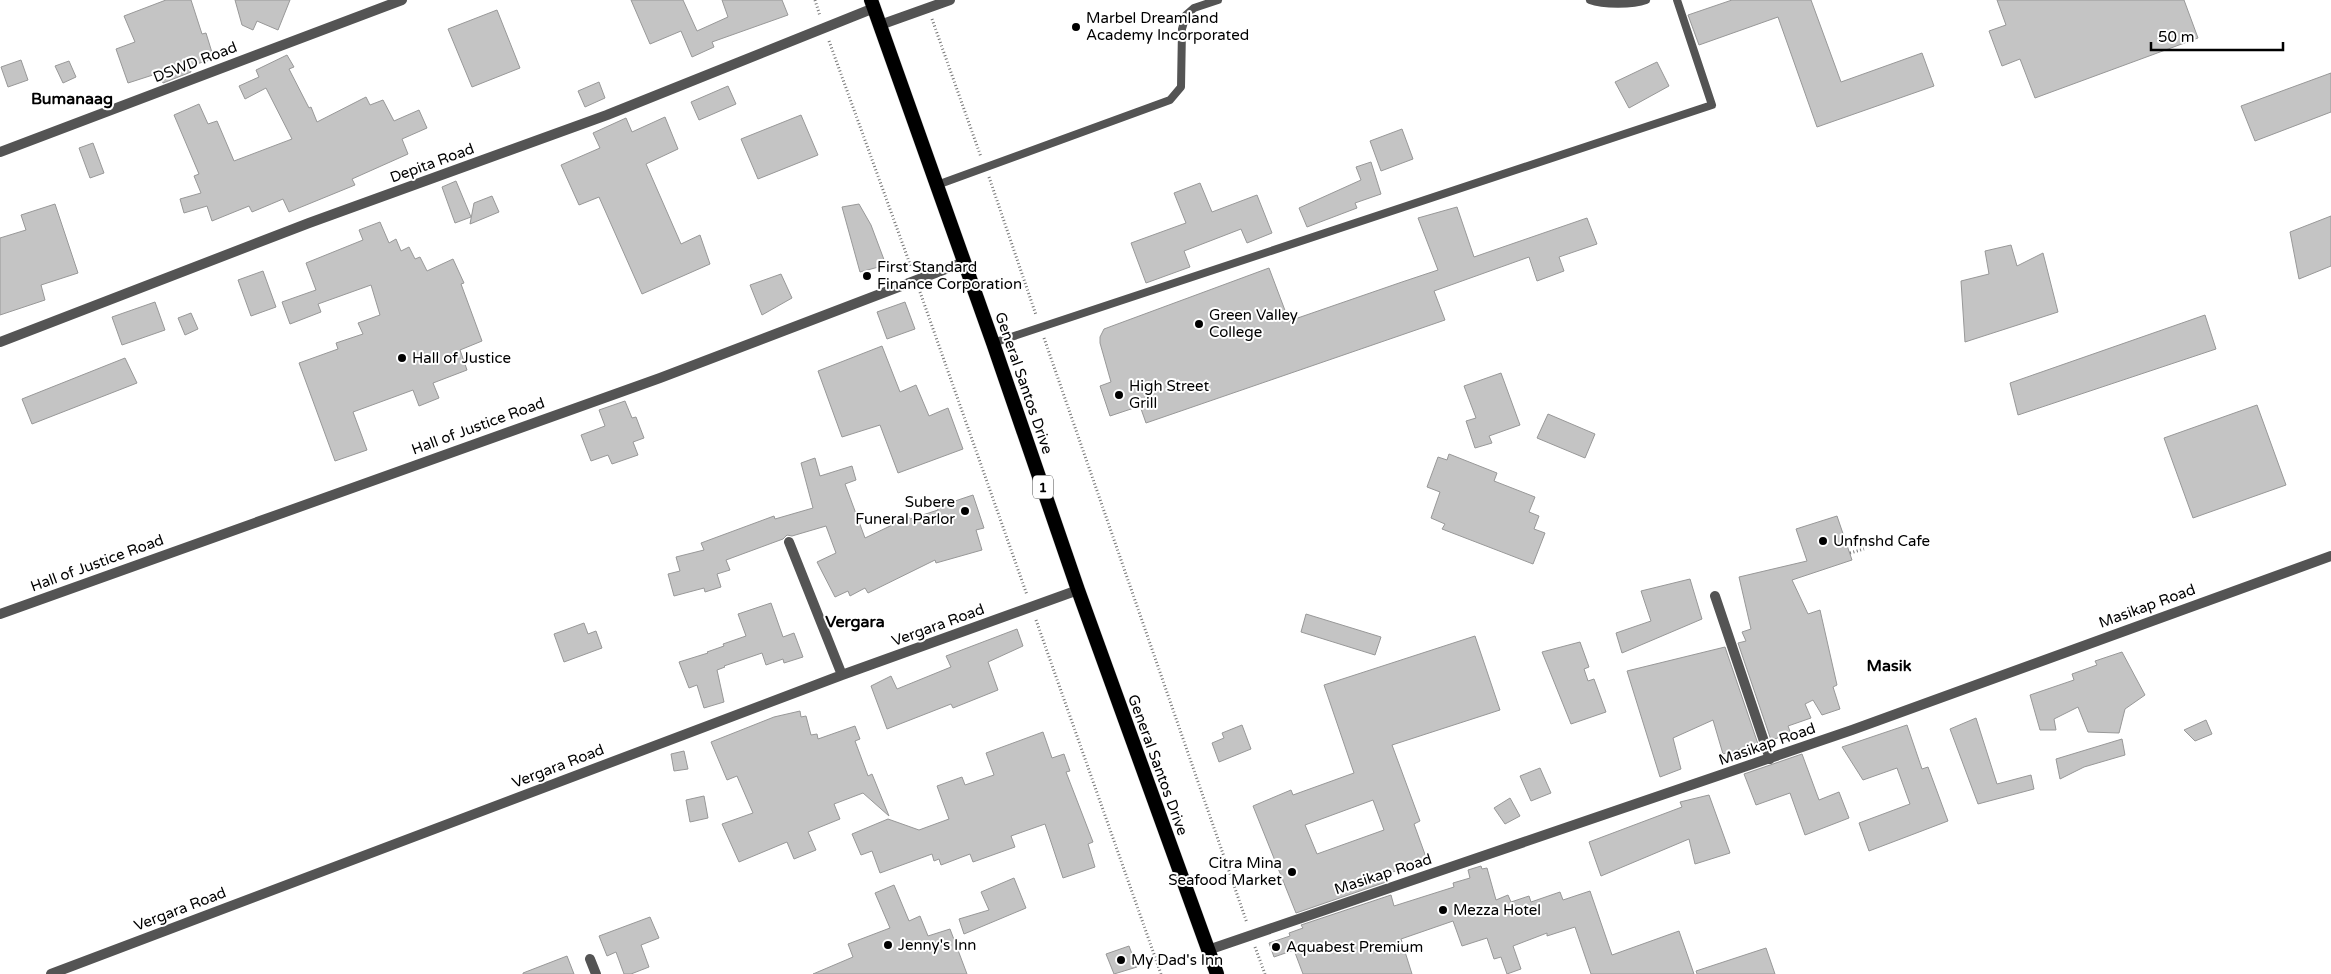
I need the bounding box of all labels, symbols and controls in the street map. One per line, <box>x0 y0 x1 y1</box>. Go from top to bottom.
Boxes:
place label: Marbel Dreamland Academy Incorporated <box>1086 9 1249 44</box>
scale bar <box>2151 20 2284 52</box>
marker: Marbel Dreamland Academy Incorporated <box>1070 21 1082 33</box>
text: 50 m <box>2158 28 2195 46</box>
street label: DSWD Road <box>150 38 240 86</box>
district label: Bumanaag <box>31 89 113 109</box>
street label: Depita Road <box>387 139 477 187</box>
place label: First Standard Finance Corporation <box>877 258 1022 293</box>
marker: First Standard Finance Corporation <box>861 270 873 282</box>
place label: Green Valley College <box>1209 306 1298 341</box>
street label: General Santos Drive <box>991 310 1057 456</box>
marker: Green Valley College <box>1193 318 1205 330</box>
place label: Hall of Justice <box>412 349 511 367</box>
marker: Hall of Justice <box>396 352 408 364</box>
place label: High Street Grill <box>1129 377 1210 412</box>
marker: High Street Grill <box>1113 389 1125 401</box>
street label: Hall of Justice Road <box>409 394 547 458</box>
road number: 1 <box>1033 476 1053 498</box>
place label: Subere Funeral Parlor <box>855 493 955 528</box>
marker: Subere Funeral Parlor <box>959 505 971 517</box>
street label: Hall of Justice Road <box>28 531 166 595</box>
place label: Unfnshd Cafe <box>1833 532 1930 550</box>
marker: Unfnshd Cafe <box>1817 535 1829 547</box>
street label: Masikap Road <box>2096 580 2198 632</box>
street label: Vergara Road <box>889 600 987 650</box>
district label: Vergara <box>825 612 885 632</box>
district label: Masik <box>1867 656 1912 676</box>
street label: General Santos Drive <box>1124 692 1192 838</box>
street label: Masikap Road <box>1716 719 1818 769</box>
street label: Vergara Road <box>509 740 607 792</box>
street label: Masikap Road <box>1332 850 1434 898</box>
place label: Citra Mina Seafood Market <box>1168 854 1282 889</box>
marker: Citra Mina Seafood Market <box>1286 866 1298 878</box>
street label: Vergara Road <box>131 883 229 935</box>
place label: Mezza Hotel <box>1453 901 1541 919</box>
marker: Mezza Hotel <box>1437 904 1449 916</box>
place label: Jenny's Inn <box>898 936 977 954</box>
place label: Aquabest Premium <box>1286 938 1423 956</box>
marker: Jenny's Inn <box>882 939 894 951</box>
marker: Aquabest Premium <box>1270 941 1282 953</box>
place label: My Dad's Inn <box>1131 951 1223 969</box>
marker: My Dad's Inn <box>1115 954 1127 966</box>

